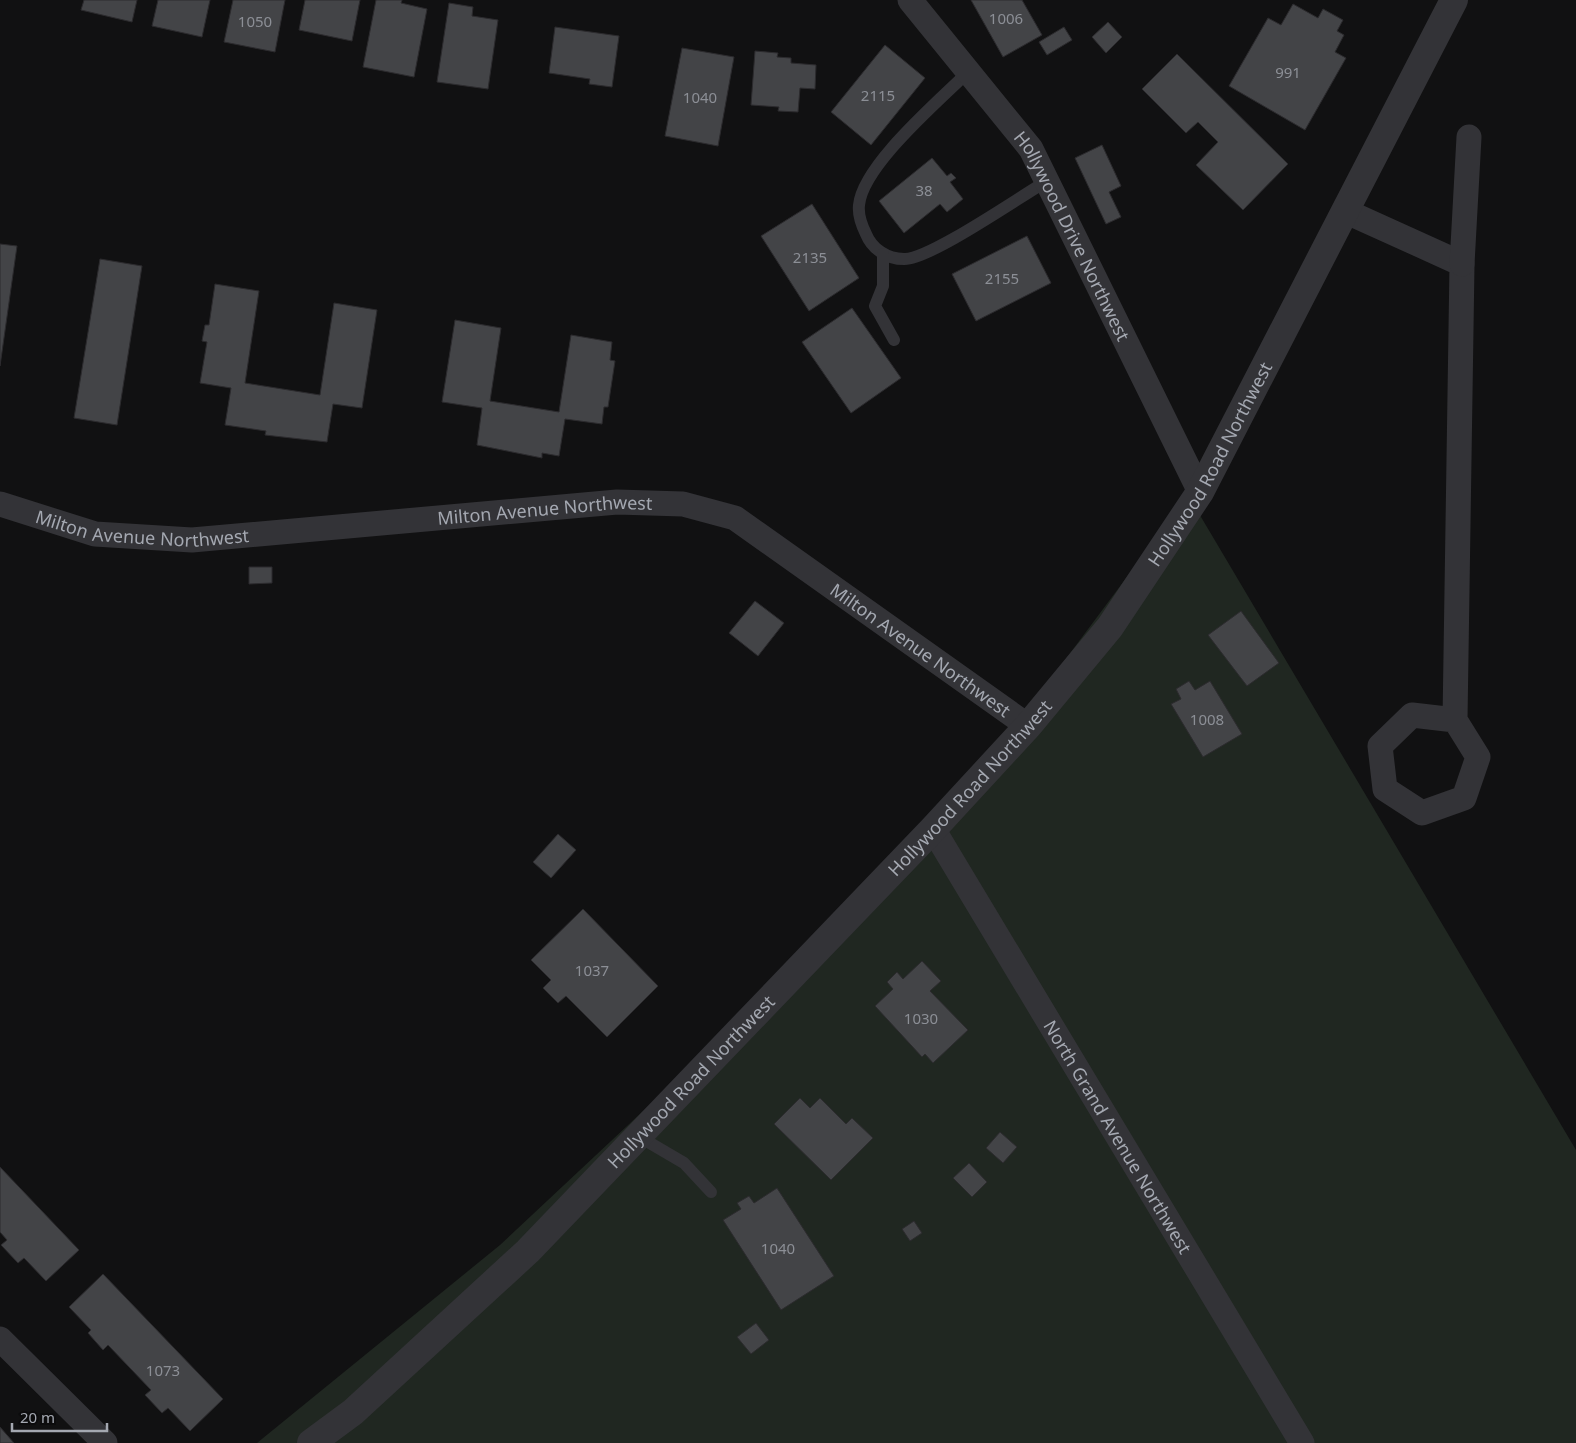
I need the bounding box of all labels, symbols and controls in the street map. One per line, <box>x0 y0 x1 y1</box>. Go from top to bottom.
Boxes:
house number: 1006 <box>989 8 1023 28</box>
house number: 1050 <box>238 11 272 31</box>
house number: 991 <box>1275 62 1301 82</box>
house number: 2115 <box>861 85 895 105</box>
house number: 1040 <box>683 87 717 107</box>
street label: Hollywood Drive Northwest <box>1009 126 1136 345</box>
house number: 38 <box>915 180 933 200</box>
house number: 2135 <box>793 247 827 267</box>
house number: 2155 <box>985 268 1019 288</box>
street label: Hollywood Road Northwest <box>1142 357 1277 571</box>
street label: Milton Avenue Northwest <box>436 490 653 530</box>
street label: Milton Avenue Northwest <box>33 504 250 552</box>
street label: Milton Avenue Northwest <box>826 578 1016 722</box>
street label: Hollywood Road Northwest <box>882 694 1057 881</box>
house number: 1008 <box>1190 709 1224 729</box>
house number: 1037 <box>575 960 609 980</box>
street label: Hollywood Road Northwest <box>602 989 780 1173</box>
house number: 1030 <box>904 1008 938 1028</box>
street label: North Grand Avenue Northwest <box>1038 1015 1198 1258</box>
house number: 1040 <box>761 1238 795 1258</box>
house number: 1073 <box>146 1360 180 1380</box>
scale bar <box>12 1400 108 1432</box>
text: 20 m <box>20 1407 55 1427</box>

